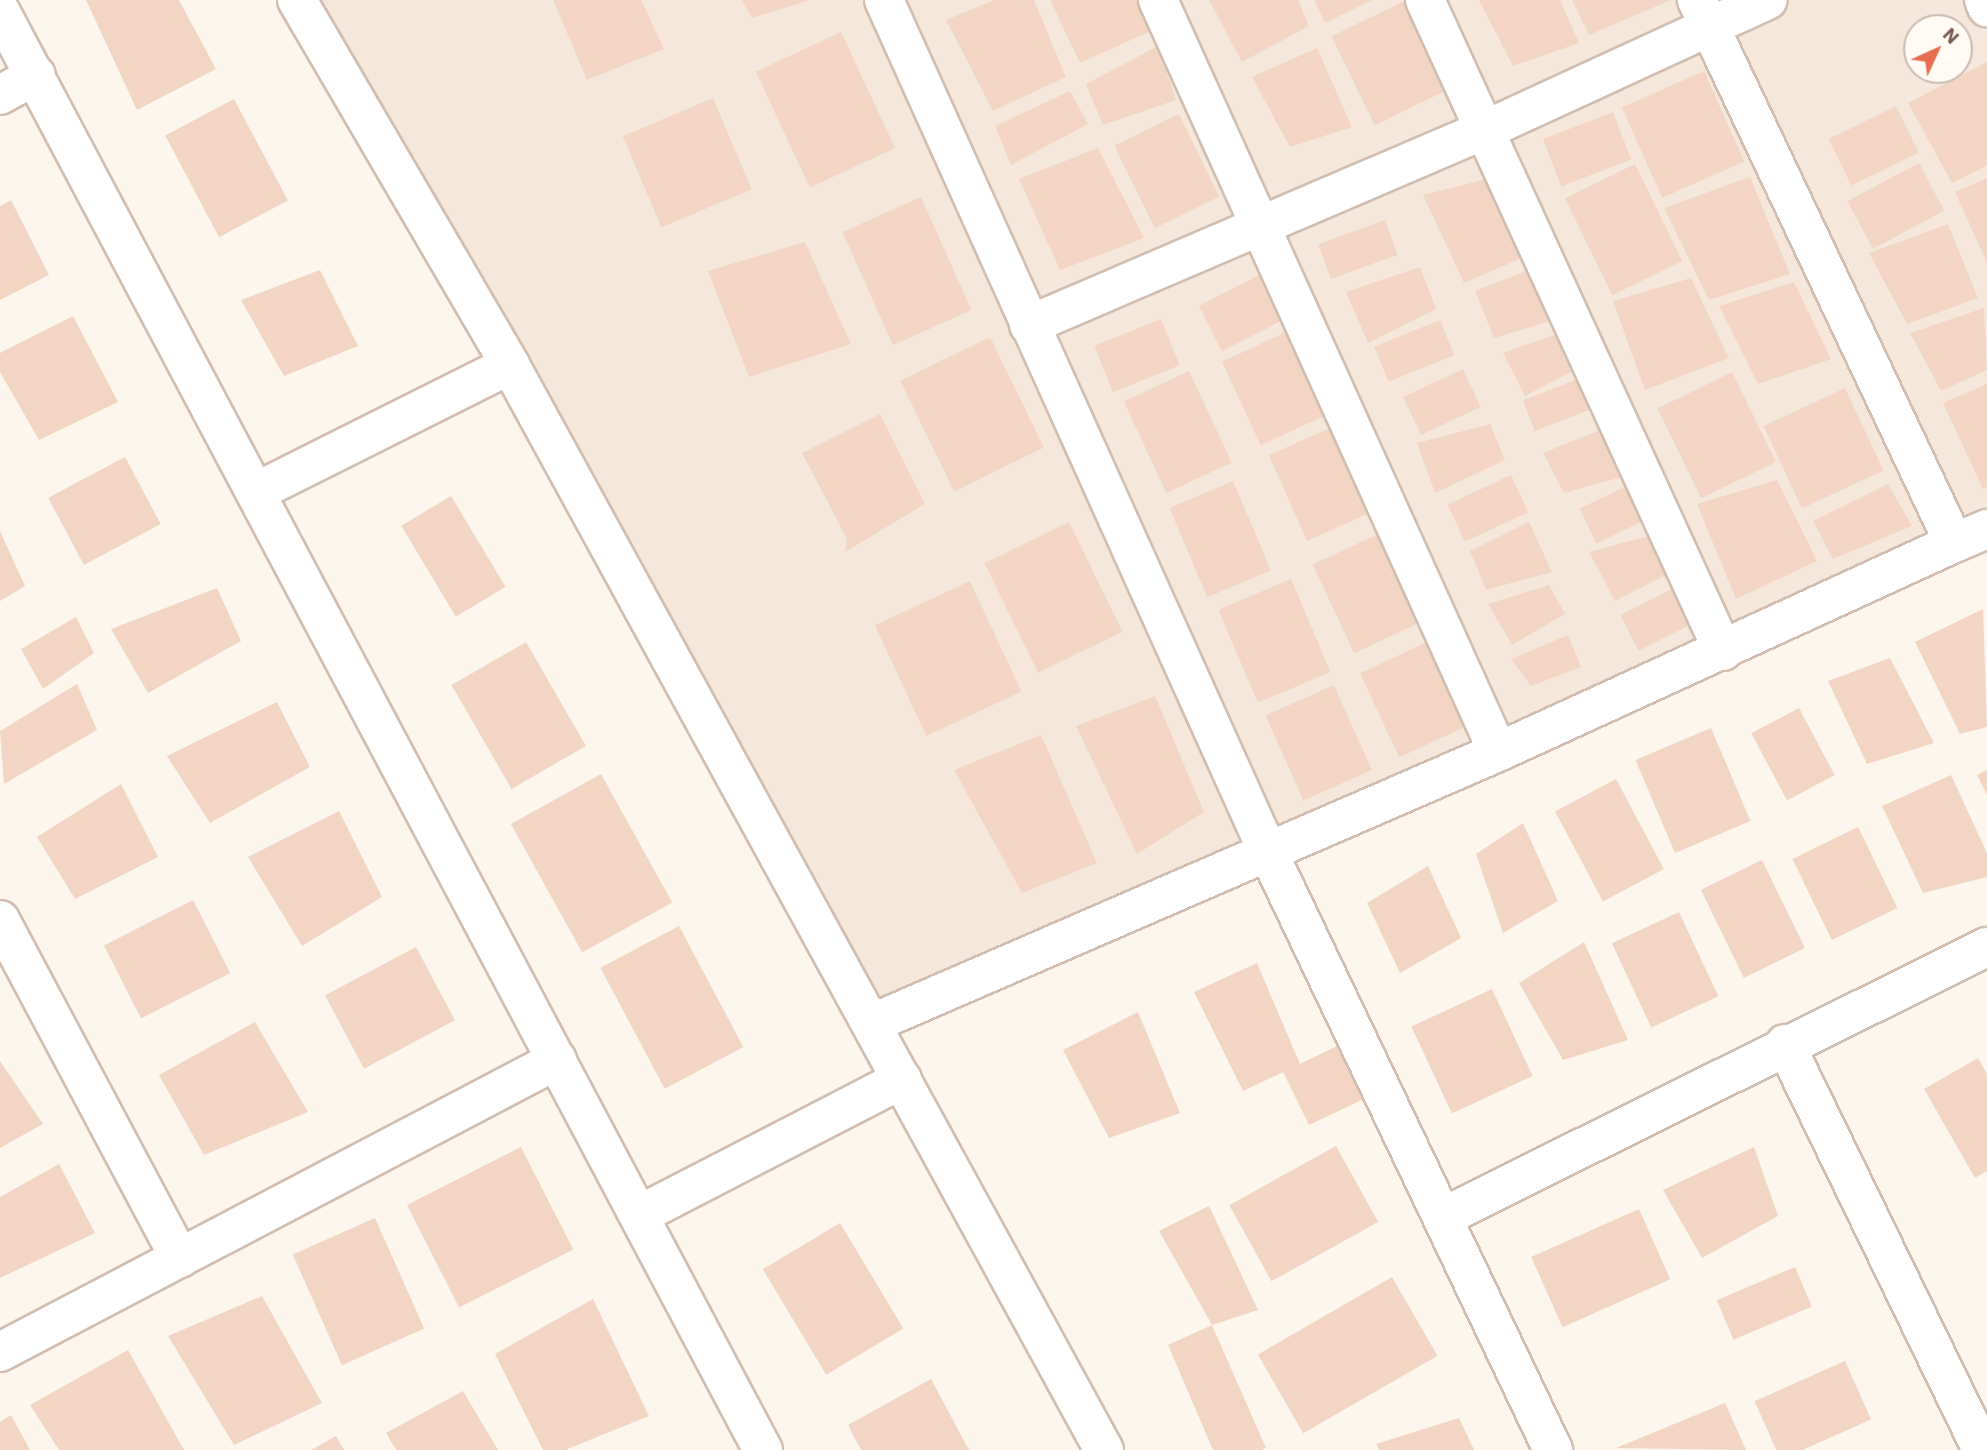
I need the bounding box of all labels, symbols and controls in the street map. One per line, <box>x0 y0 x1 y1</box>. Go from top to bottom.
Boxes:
north arrow <box>1903 14 1973 84</box>
text: N <box>1938 22 1965 49</box>

